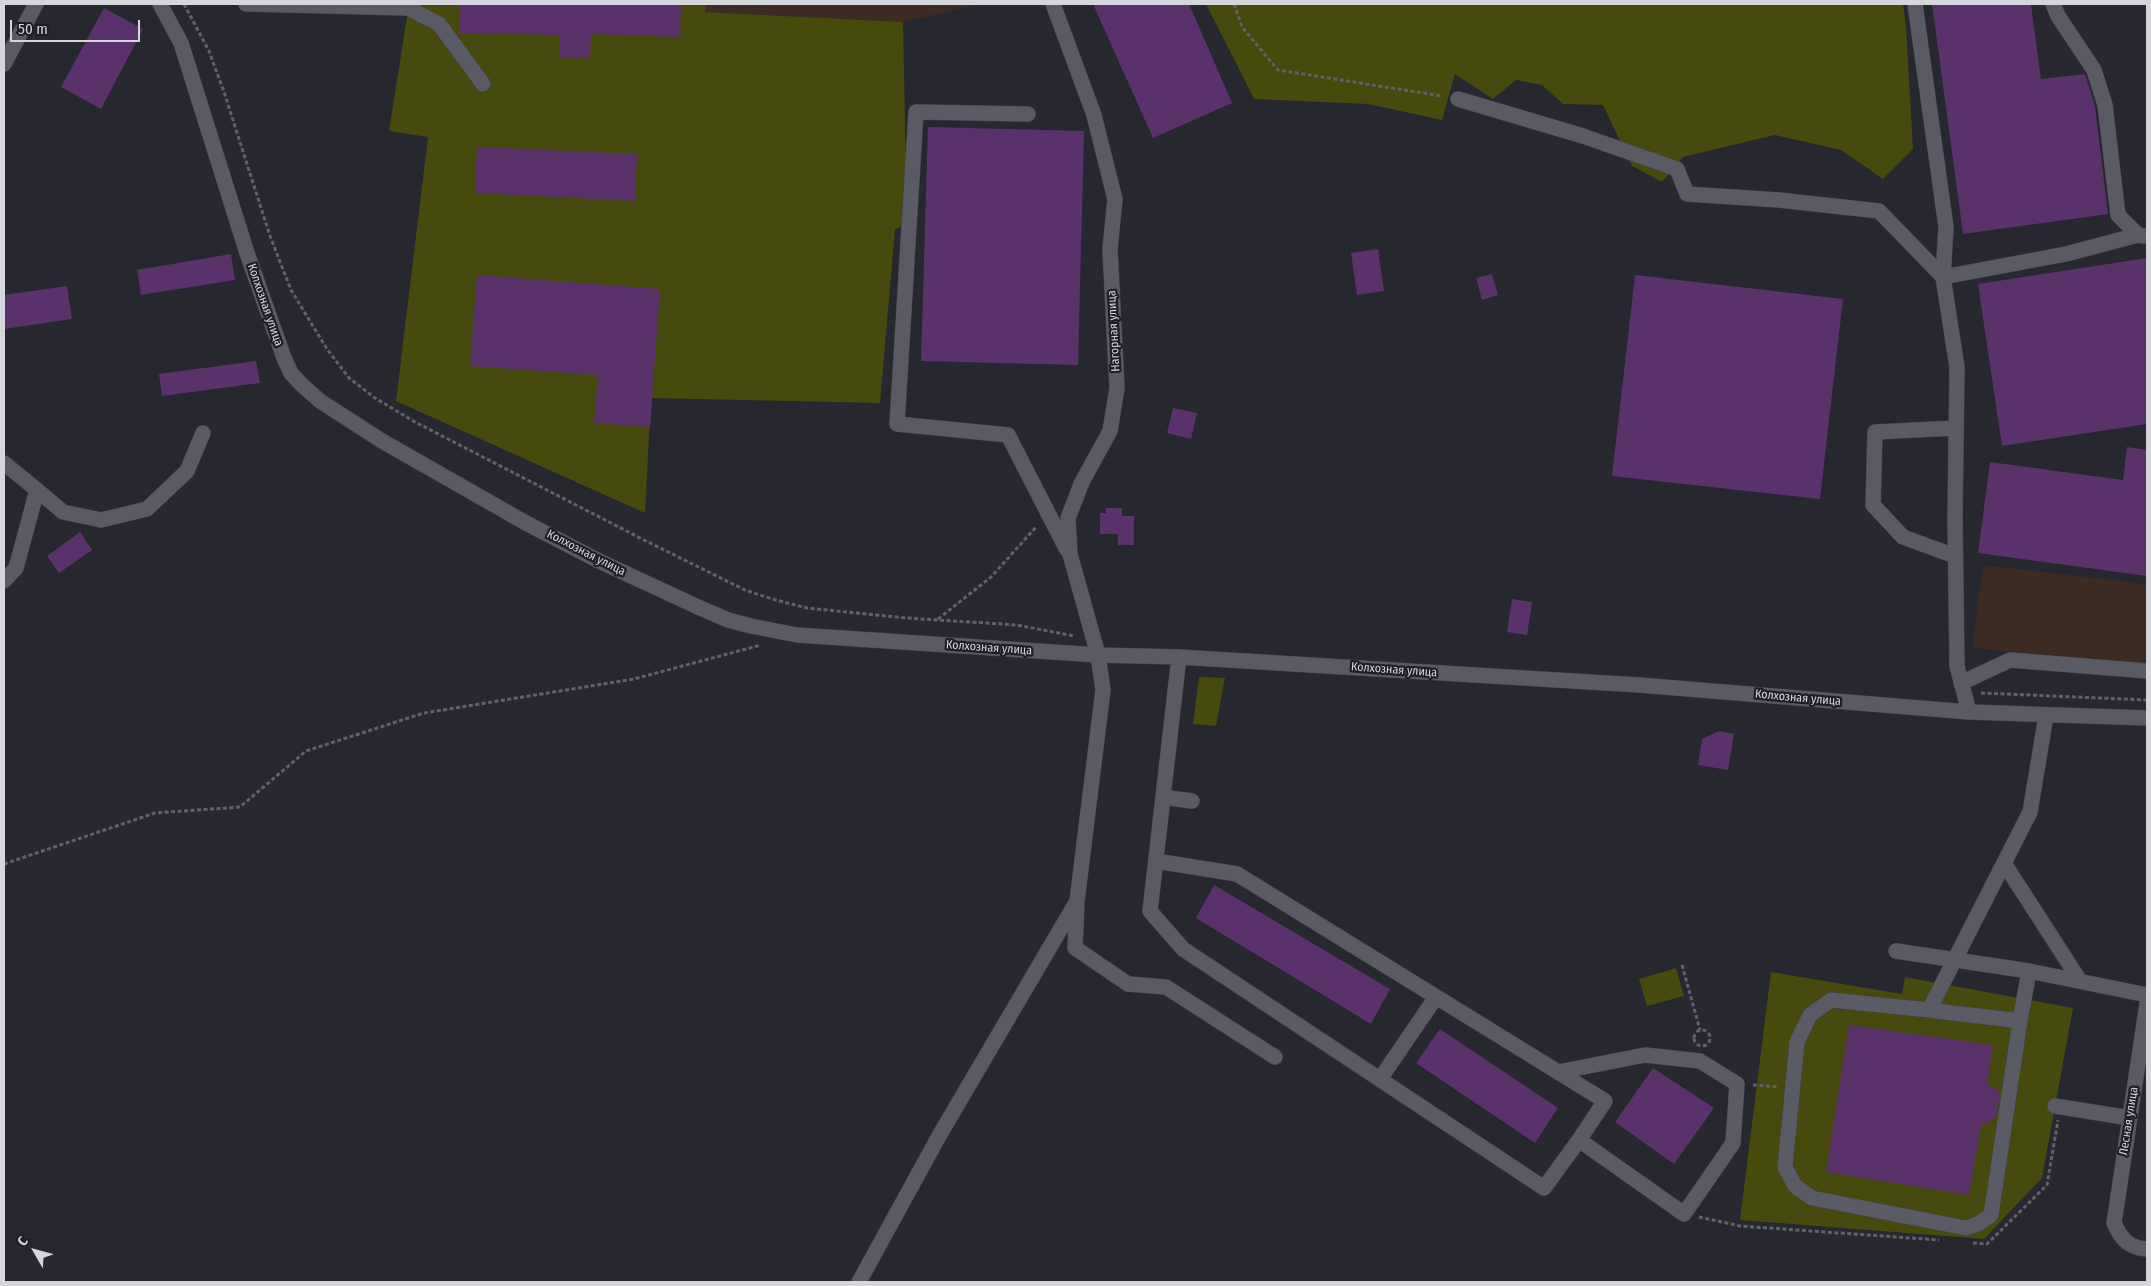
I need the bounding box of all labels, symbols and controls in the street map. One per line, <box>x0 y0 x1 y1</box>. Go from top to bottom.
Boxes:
scale bar <box>12 10 142 42</box>
text: 50 m <box>18 20 48 38</box>
street label: Колхозная улица <box>244 262 286 348</box>
street label: Нагорная улица <box>1105 290 1123 372</box>
street label: Колхозная улица <box>544 527 628 579</box>
street label: Колхозная улица <box>946 638 1032 658</box>
street label: Колхозная улица <box>1351 660 1437 680</box>
street label: Колхозная улица <box>1754 687 1842 709</box>
street label: Лесная улица <box>2116 1086 2142 1156</box>
north arrow <box>10 1226 60 1276</box>
text: С <box>14 1233 32 1250</box>

